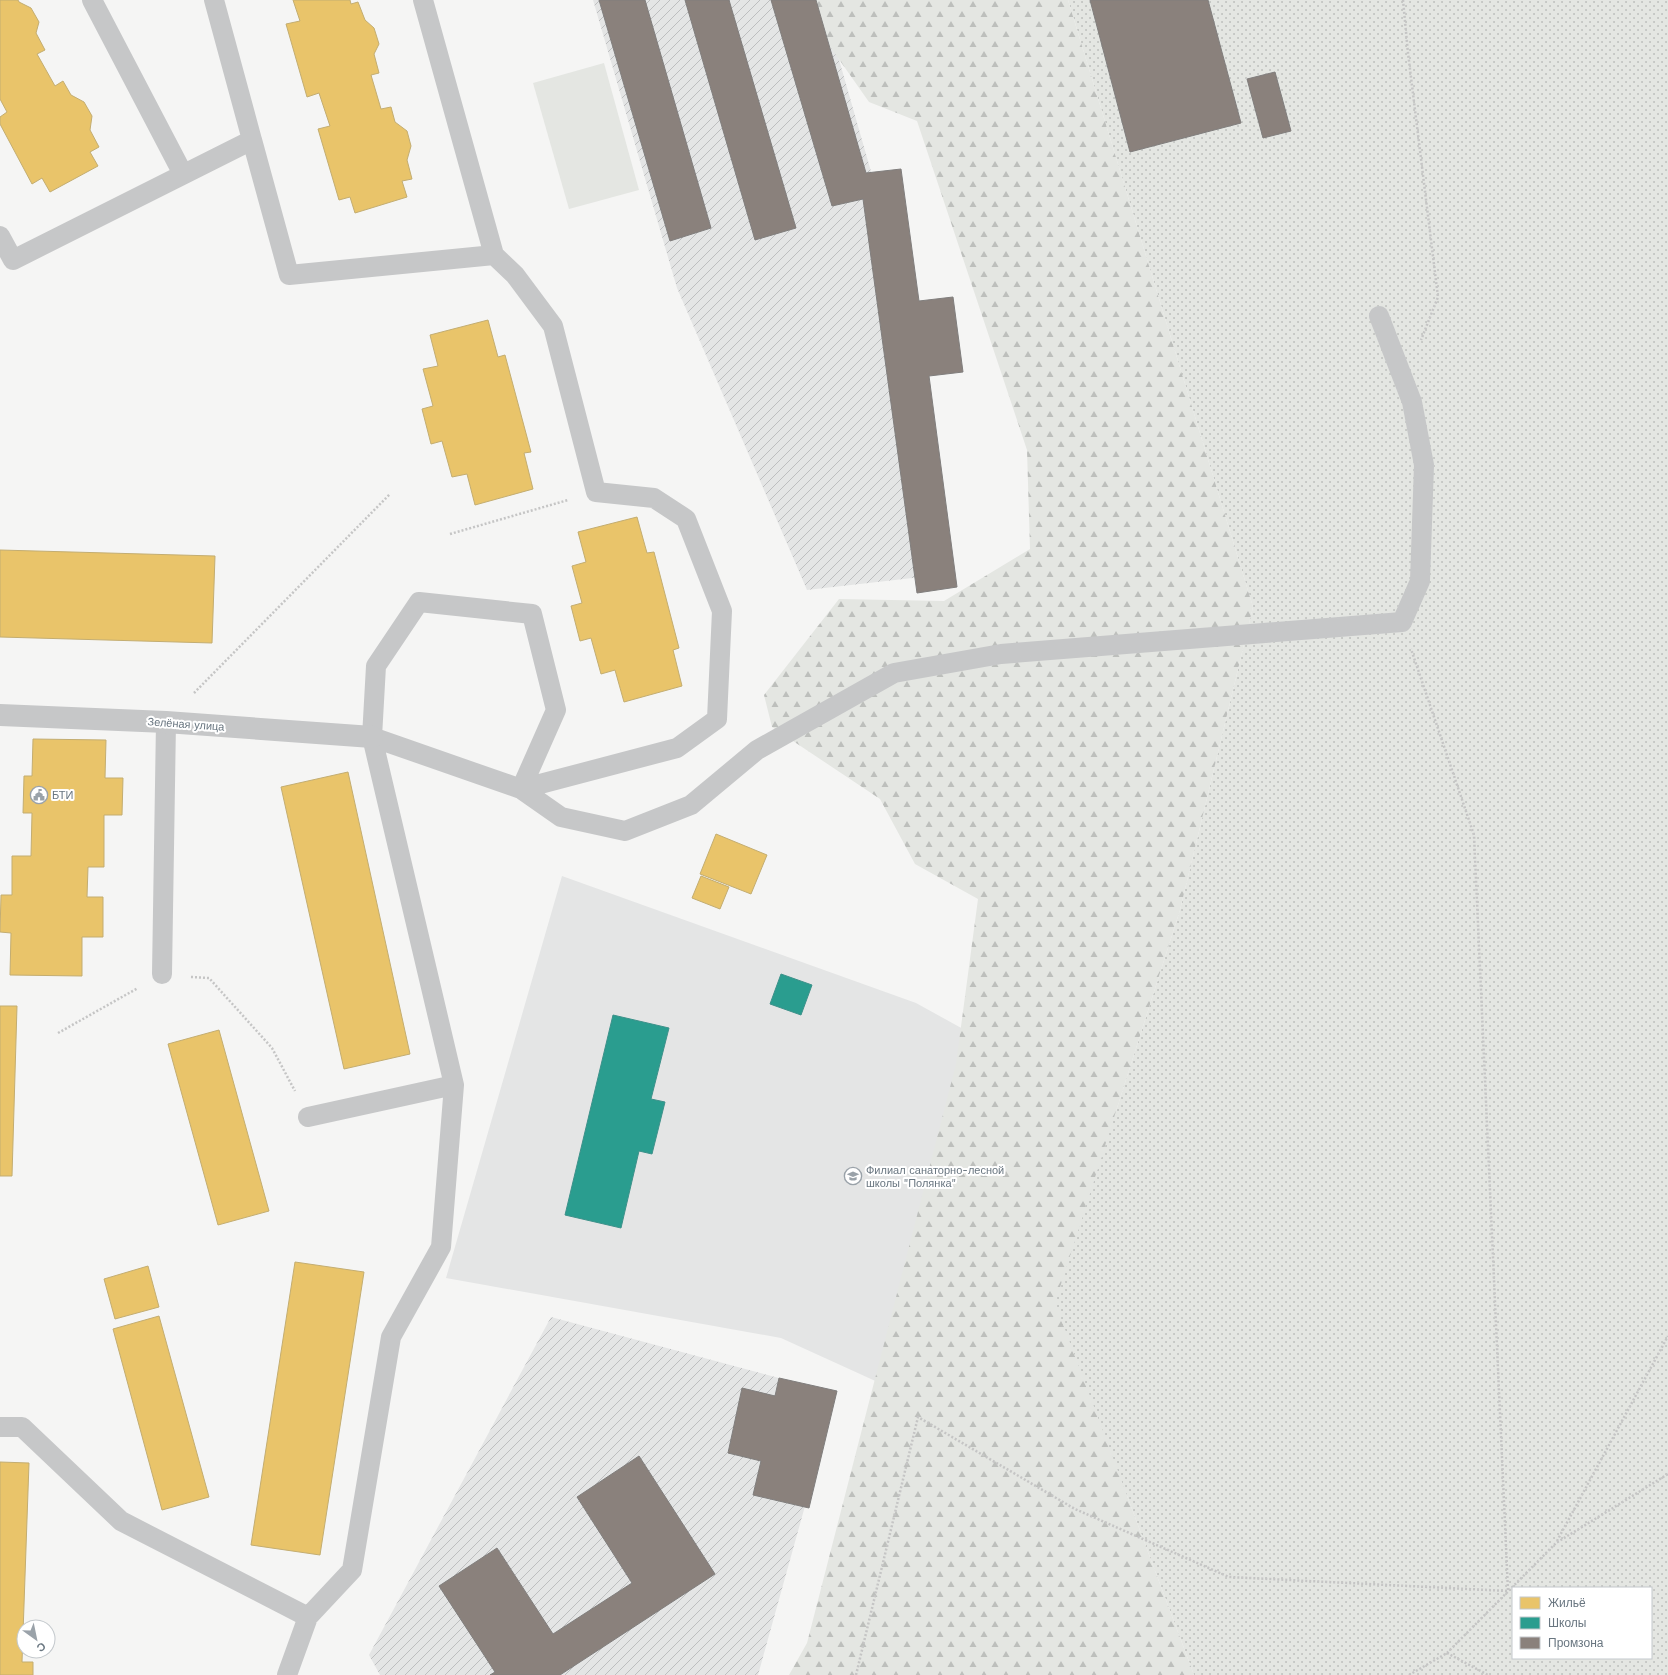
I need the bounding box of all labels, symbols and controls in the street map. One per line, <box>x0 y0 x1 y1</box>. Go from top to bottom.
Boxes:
street label: Зелёная улица <box>147 715 226 734</box>
public building icon: БТИ <box>29 785 49 805</box>
place label: БТИ <box>52 789 73 802</box>
place label: Филиал санаторно-лесной школы "Полянка" <box>866 1164 1004 1190</box>
school or university icon: Филиал санаторно-лесной школы "Полянка" <box>843 1166 863 1186</box>
legend <box>1512 1587 1652 1659</box>
text: Жильё <box>1548 1596 1586 1610</box>
text: Школы <box>1548 1616 1586 1630</box>
north arrow <box>16 1619 56 1659</box>
text: Промзона <box>1548 1636 1604 1650</box>
text: С <box>34 1639 48 1655</box>

